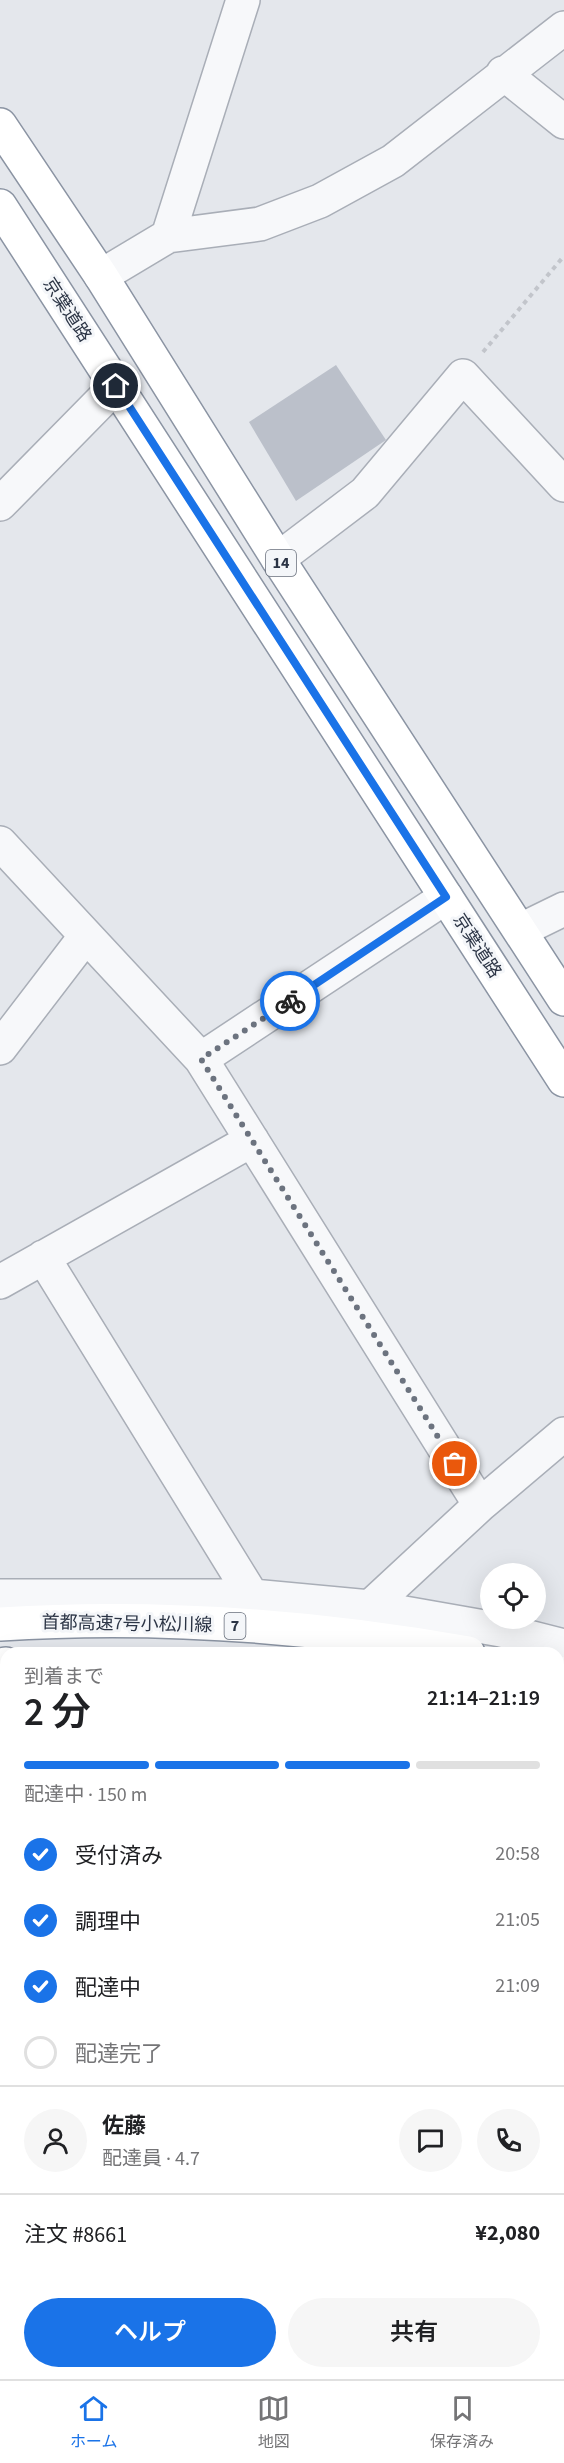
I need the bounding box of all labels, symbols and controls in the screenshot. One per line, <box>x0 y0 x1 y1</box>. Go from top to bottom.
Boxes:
street label: 京葉道路 <box>37 273 97 347</box>
pin <box>90 360 141 411</box>
icon: home <box>99 369 132 402</box>
road number: 14 <box>266 550 296 576</box>
street label: 京葉道路 <box>447 909 507 983</box>
courier <box>260 971 320 1031</box>
icon: bike <box>274 985 307 1018</box>
pin <box>429 1438 480 1489</box>
icon: bag <box>438 1447 471 1480</box>
map controls <box>480 1563 546 1629</box>
button: locate <box>480 1563 546 1629</box>
street label: 首都高速7号小松川線 <box>41 1610 213 1638</box>
road number: 7 <box>224 1613 246 1639</box>
text: 到着まで <box>24 1663 104 1691</box>
text: 21:14–21:19 <box>427 1682 540 1714</box>
text: 2 分 <box>24 1685 91 1741</box>
text: 配達中 · 150 m <box>24 1781 147 1809</box>
icon: check <box>24 1838 57 1871</box>
text: 受付済み <box>75 1840 163 1872</box>
text: 20:58 <box>495 1840 540 1868</box>
icon: check <box>24 1904 57 1937</box>
text: 調理中 <box>75 1906 141 1938</box>
text: 21:05 <box>495 1906 540 1934</box>
icon: check <box>24 1970 57 2003</box>
text: 配達中 <box>75 1972 141 2004</box>
text: 21:09 <box>495 1972 540 2000</box>
text: 配達完了 <box>75 2038 163 2070</box>
button: person <box>24 2109 87 2172</box>
button: chat <box>399 2109 462 2172</box>
button: phone <box>477 2109 540 2172</box>
text: 佐藤 <box>102 2110 146 2142</box>
text: 配達員 · 4.7 <box>102 2145 200 2173</box>
text: ¥2,080 <box>475 2217 540 2249</box>
text: 注文 #8661 <box>24 2219 127 2251</box>
button: ヘルプ <box>24 2298 276 2367</box>
button: 共有 <box>288 2298 540 2367</box>
tab: ホーム <box>70 2392 117 2453</box>
tab: 地図 <box>257 2392 290 2453</box>
tab: 保存済み <box>430 2392 494 2453</box>

